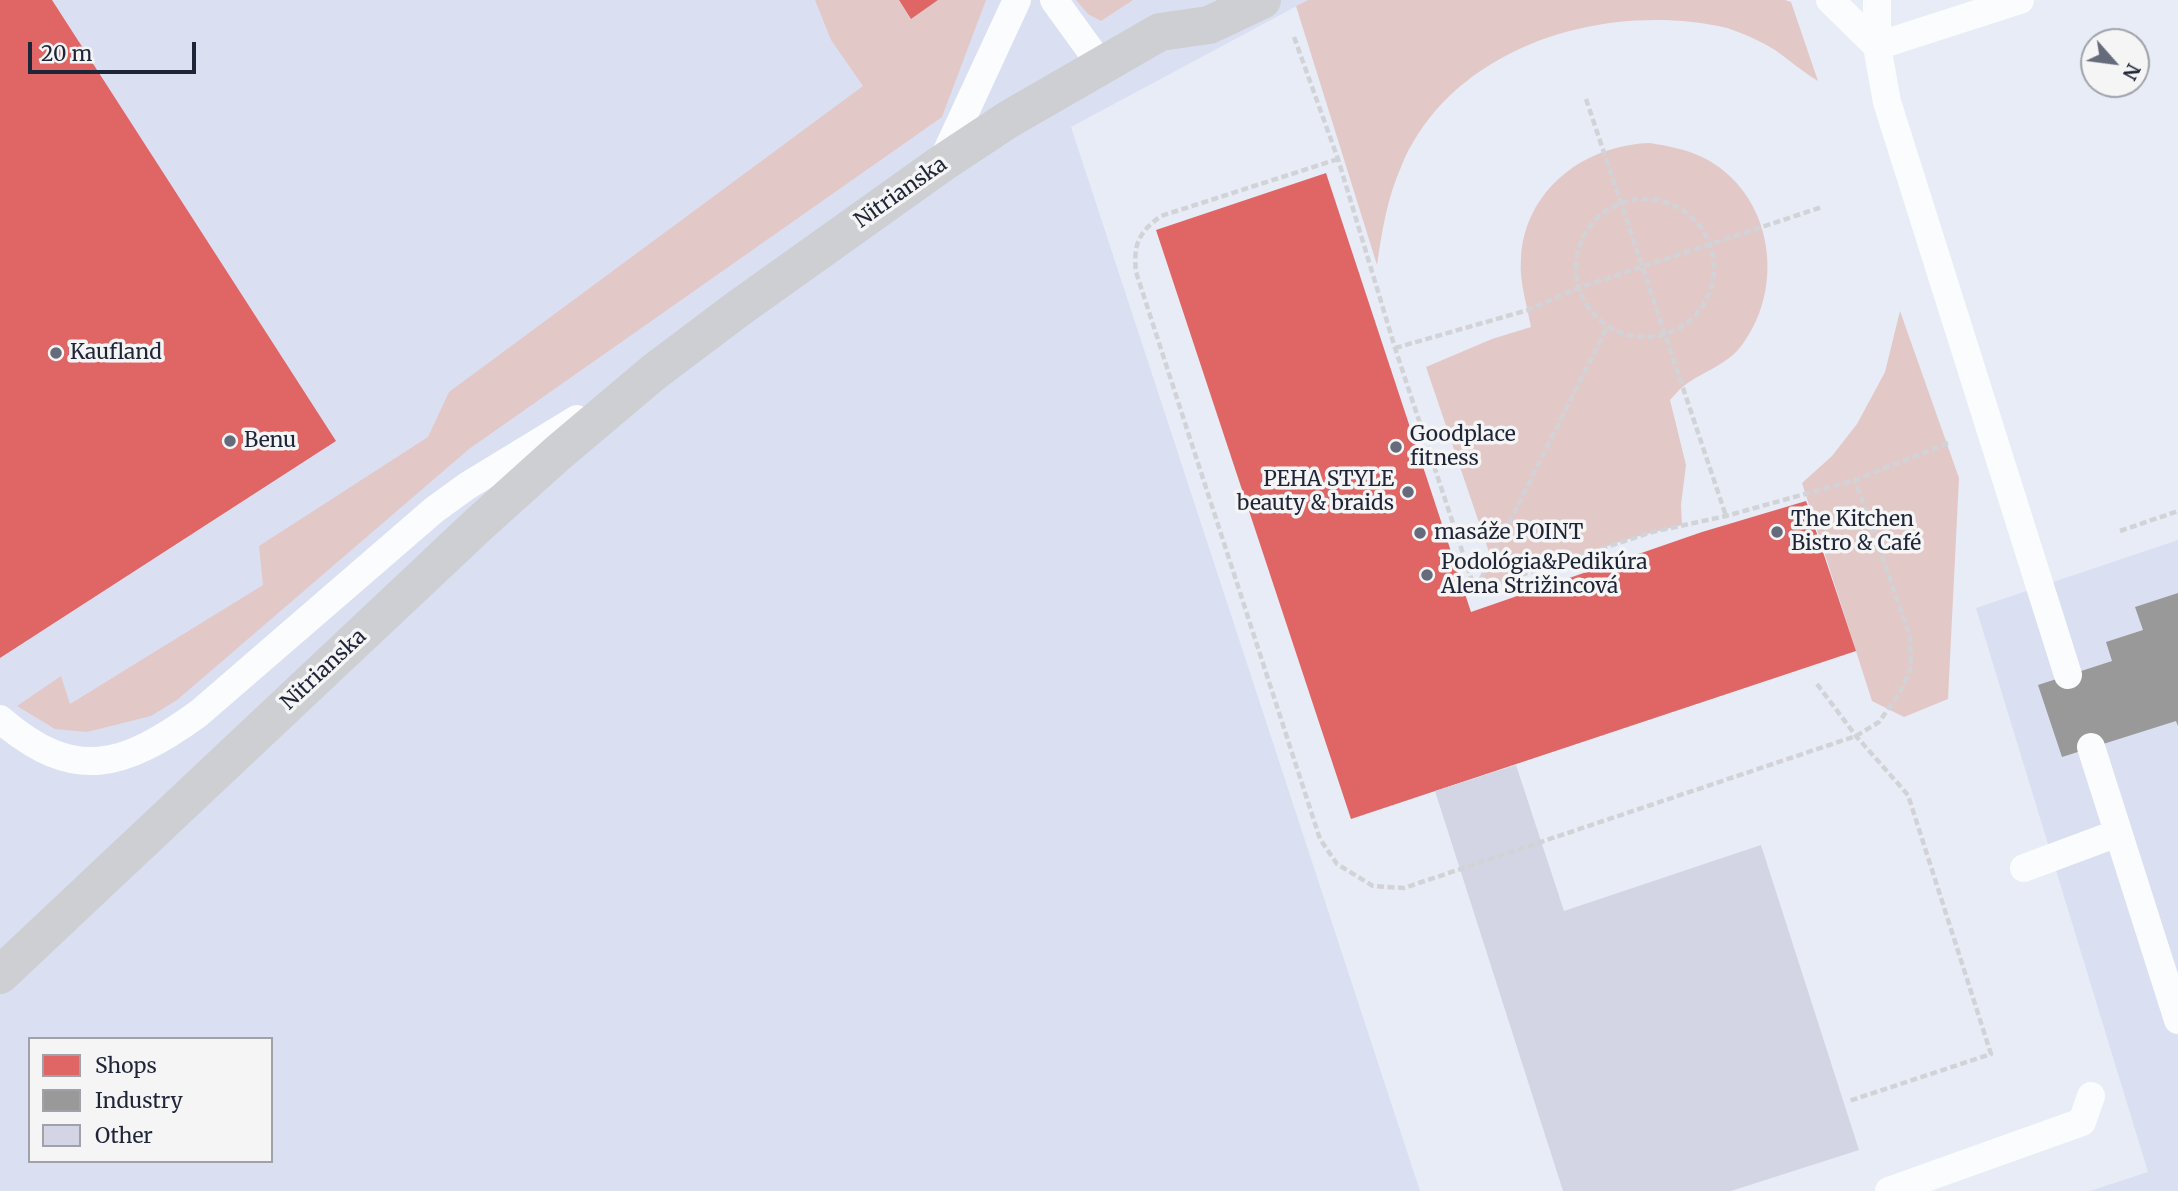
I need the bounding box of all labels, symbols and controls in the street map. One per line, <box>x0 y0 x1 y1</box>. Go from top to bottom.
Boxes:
scale bar <box>32 28 200 72</box>
north arrow <box>2080 28 2150 98</box>
text: 20 m <box>41 40 92 67</box>
text: N <box>2118 60 2146 84</box>
street label: Nitrianska <box>850 152 952 234</box>
place label: Kaufland <box>70 340 162 366</box>
marker: Kaufland <box>48 345 64 361</box>
place label: Goodplace fitness <box>1410 422 1516 472</box>
place label: Benu <box>244 428 296 454</box>
marker: Benu <box>222 433 238 449</box>
marker: Goodplace fitness <box>1388 439 1404 455</box>
place label: PEHA STYLE beauty & braids <box>1237 467 1394 517</box>
marker: PEHA STYLE beauty & braids <box>1400 484 1416 500</box>
place label: The Kitchen Bistro & Café <box>1791 507 1921 557</box>
place label: masáže POINT <box>1434 520 1583 546</box>
marker: The Kitchen Bistro & Café <box>1769 524 1785 540</box>
marker: masáže POINT <box>1412 525 1428 541</box>
place label: Podológia&Pedikúra Alena Strižincová <box>1441 550 1648 600</box>
marker: Podológia&Pedikúra Alena Strižincová <box>1419 567 1435 583</box>
street label: Nitrianska <box>276 624 372 716</box>
legend <box>28 1037 273 1163</box>
text: Shops <box>95 1052 157 1079</box>
text: Industry <box>95 1087 183 1114</box>
text: Other <box>95 1122 153 1149</box>

